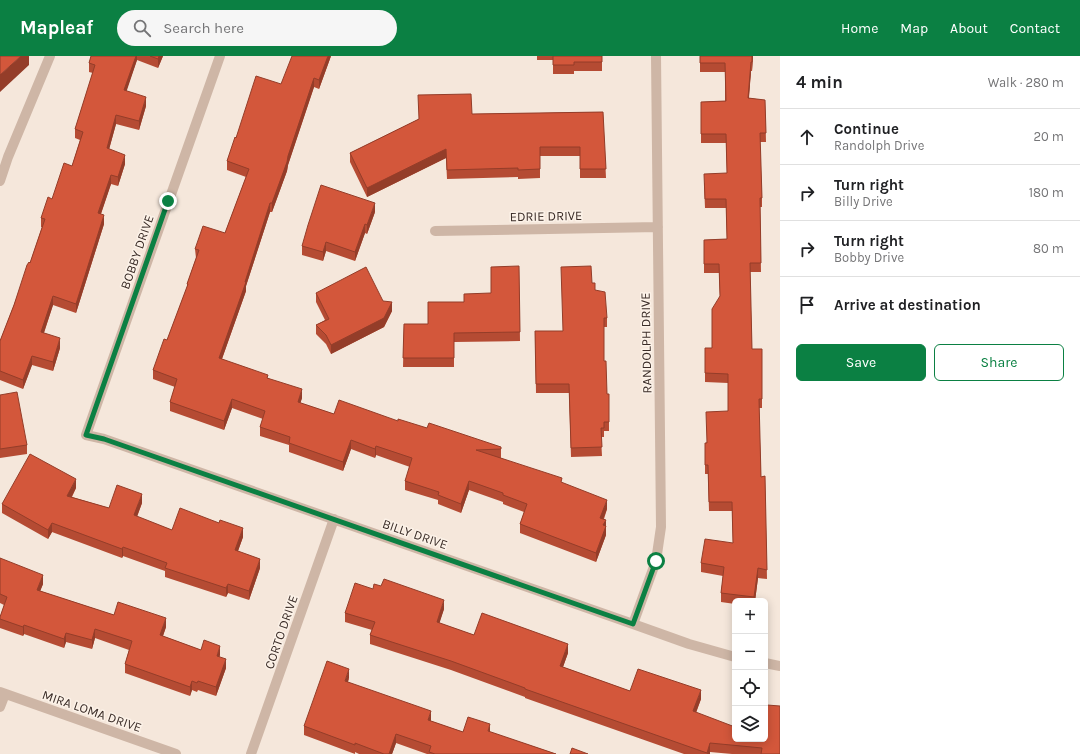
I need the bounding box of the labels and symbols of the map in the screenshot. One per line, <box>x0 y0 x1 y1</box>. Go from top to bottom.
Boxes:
route end <box>159 192 177 210</box>
street label: EDRIE DRIVE <box>510 208 582 224</box>
street label: BOBBY DRIVE <box>117 213 157 291</box>
street label: RANDOLPH DRIVE <box>638 292 654 394</box>
street label: BILLY DRIVE <box>380 516 450 552</box>
route start <box>647 552 665 570</box>
street label: CORTO DRIVE <box>261 593 301 671</box>
street label: MIRA LOMA DRIVE <box>40 687 144 735</box>

